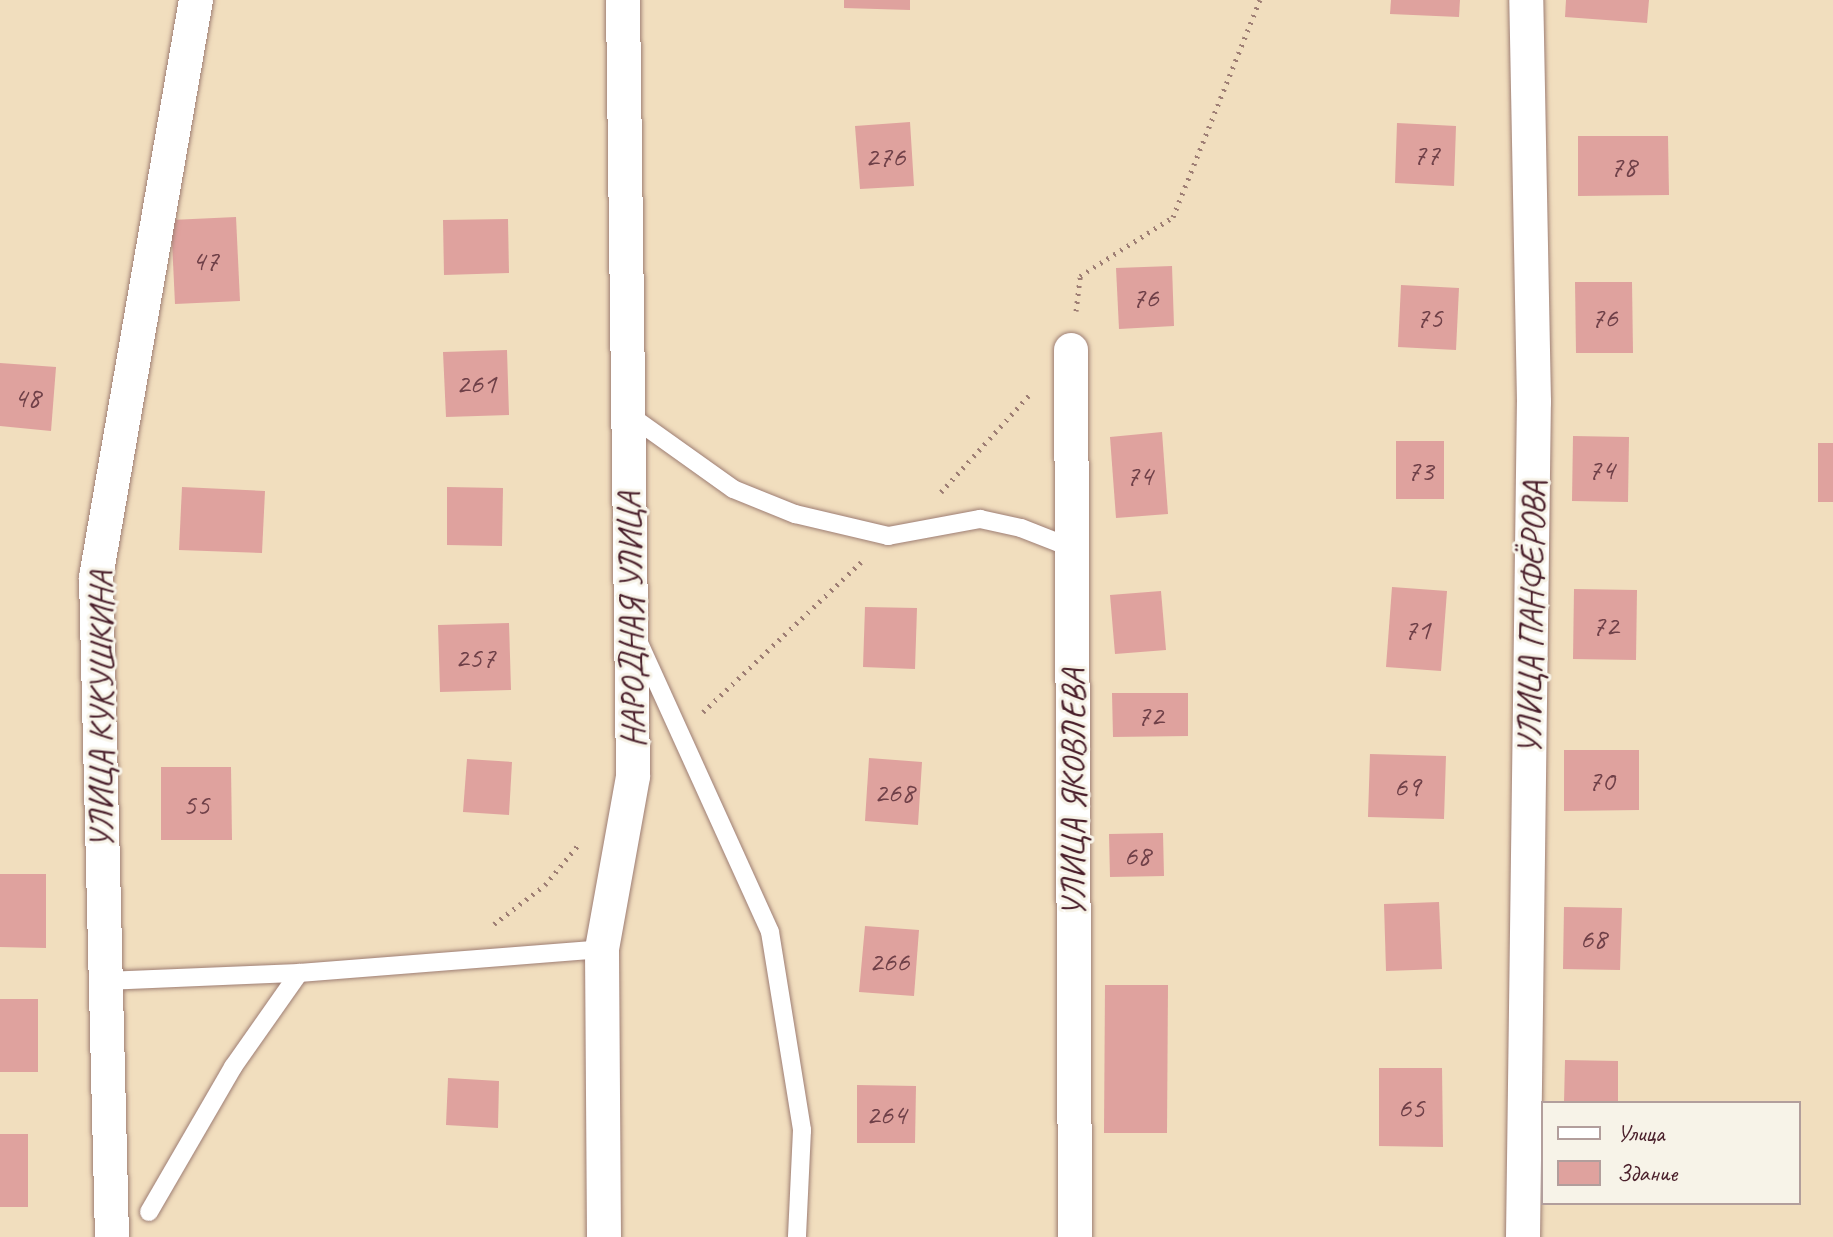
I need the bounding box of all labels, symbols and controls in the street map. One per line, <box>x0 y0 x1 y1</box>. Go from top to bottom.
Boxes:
house number: 77 <box>1413 136 1439 172</box>
house number: 276 <box>865 138 905 174</box>
house number: 78 <box>1610 148 1636 184</box>
house number: 47 <box>192 242 218 278</box>
house number: 76 <box>1132 279 1158 315</box>
house number: 75 <box>1416 299 1442 335</box>
house number: 76 <box>1591 299 1617 335</box>
house number: 261 <box>456 365 496 401</box>
house number: 48 <box>14 379 40 415</box>
house number: 74 <box>1588 451 1614 487</box>
house number: 73 <box>1407 452 1433 488</box>
house number: 74 <box>1126 457 1152 493</box>
street label: УЛИЦА ПАНФЁРОВА <box>1508 481 1554 755</box>
street label: НАРОДНАЯ УЛИЦА <box>608 492 654 748</box>
street label: УЛИЦА КУКУШКИНА <box>81 571 121 849</box>
house number: 72 <box>1592 607 1618 643</box>
house number: 71 <box>1404 611 1430 647</box>
house number: 257 <box>455 639 495 675</box>
street label: УЛИЦА ЯКОВЛЕВА <box>1053 669 1093 917</box>
house number: 72 <box>1137 697 1163 733</box>
house number: 70 <box>1588 762 1614 798</box>
house number: 69 <box>1394 768 1420 804</box>
house number: 268 <box>874 774 914 810</box>
house number: 55 <box>183 786 209 822</box>
house number: 68 <box>1124 837 1150 873</box>
house number: 68 <box>1580 920 1606 956</box>
house number: 266 <box>869 943 909 979</box>
house number: 65 <box>1398 1089 1424 1125</box>
house number: 264 <box>866 1096 906 1132</box>
legend <box>1541 1101 1801 1205</box>
text: Улица <box>1617 1118 1665 1148</box>
text: Здание <box>1617 1158 1677 1188</box>

